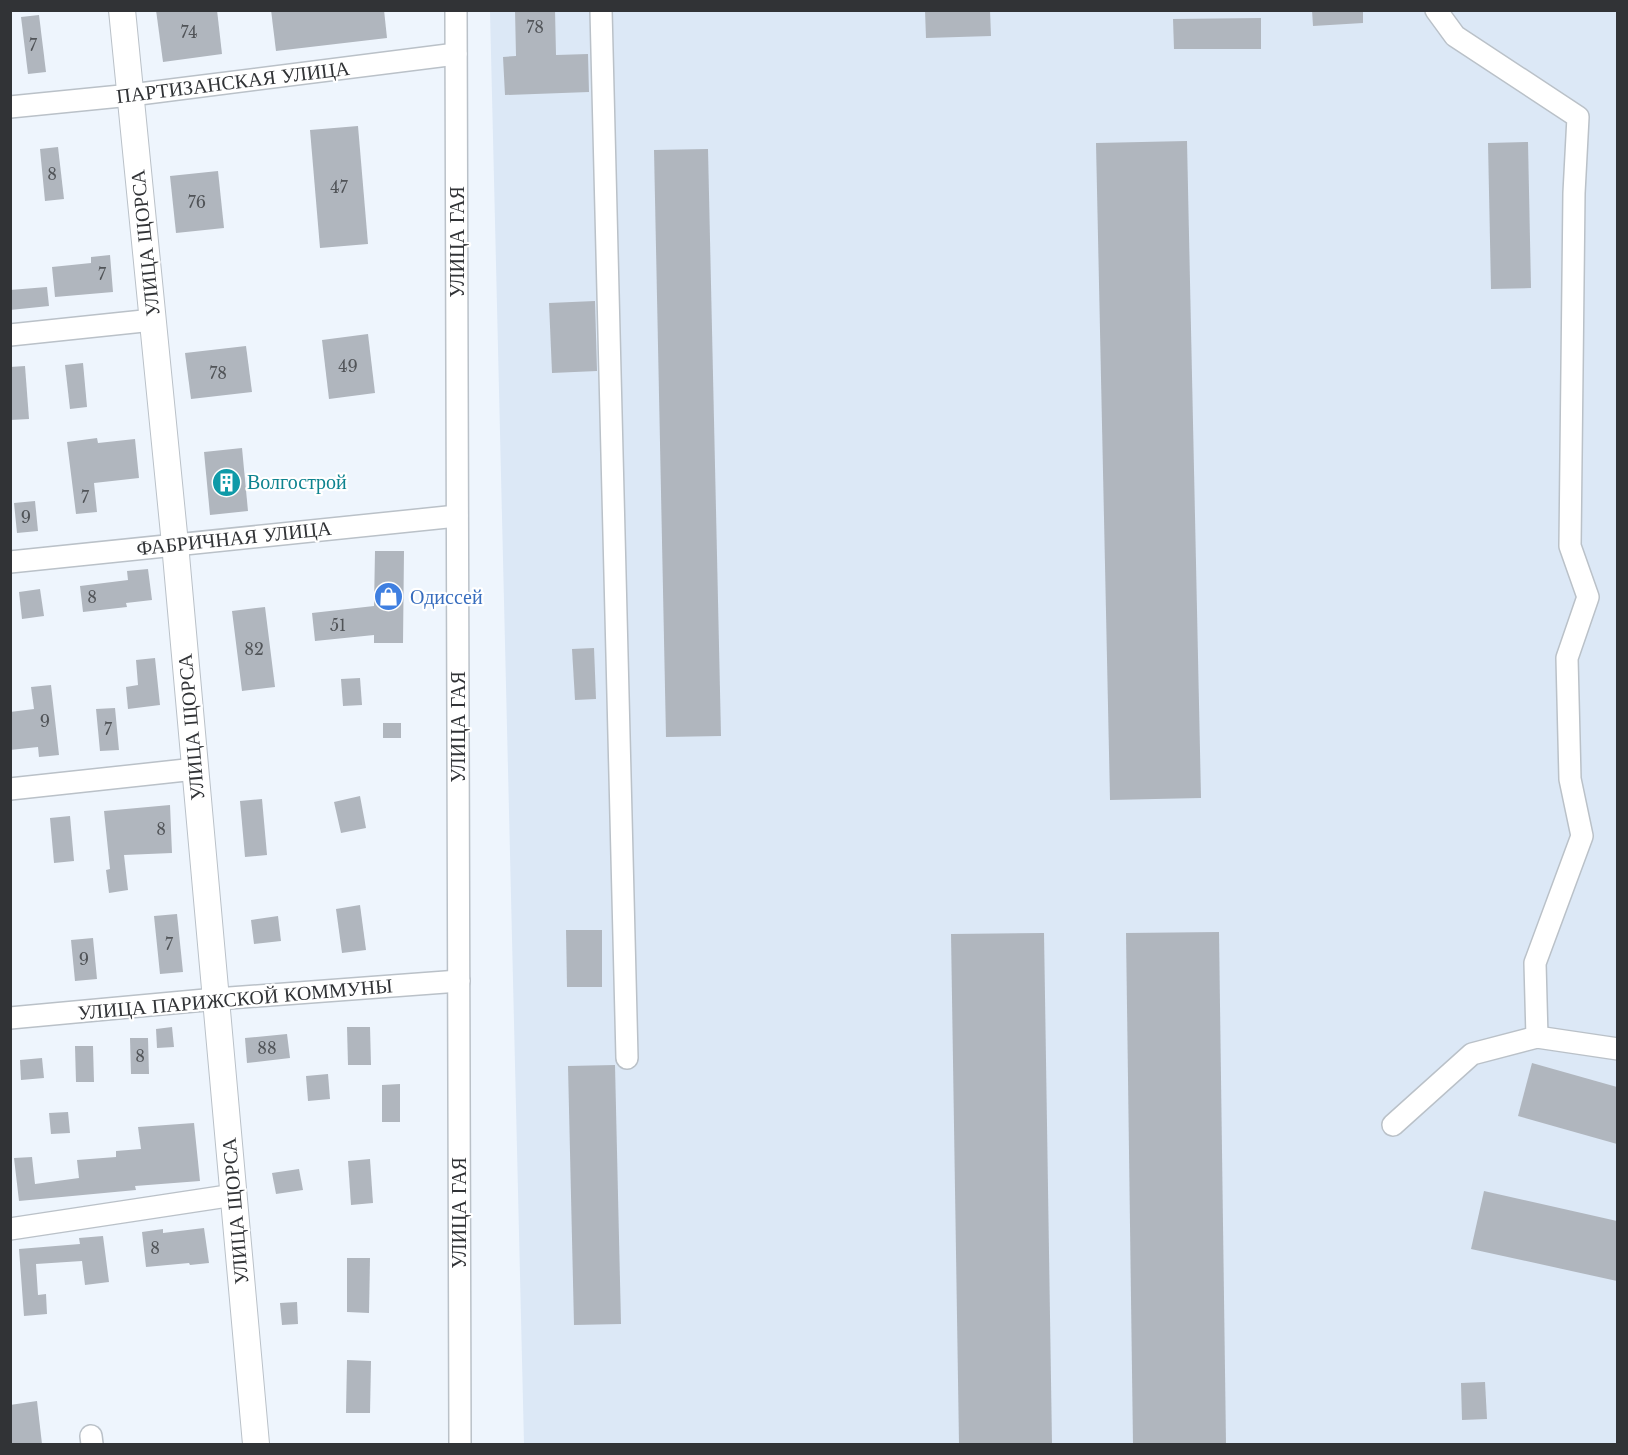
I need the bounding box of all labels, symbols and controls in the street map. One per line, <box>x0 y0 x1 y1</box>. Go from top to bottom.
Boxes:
house number: 78 <box>526 17 544 37</box>
house number: 74 <box>180 22 198 42</box>
house number: 7 <box>29 35 38 55</box>
street label: ПАРТИЗАНСКАЯ УЛИЦА <box>115 56 352 108</box>
house number: 8 <box>47 164 57 184</box>
street label: УЛИЦА ЩОРСА <box>125 168 165 318</box>
house number: 47 <box>330 177 349 197</box>
street label: УЛИЦА ГАЯ <box>445 186 469 298</box>
house number: 76 <box>188 192 206 212</box>
house number: 7 <box>98 264 107 284</box>
house number: 49 <box>338 356 358 376</box>
house number: 78 <box>209 363 227 383</box>
building icon: Волгострой <box>210 466 242 498</box>
place label: Волгострой <box>247 470 347 494</box>
house number: 7 <box>81 487 90 507</box>
house number: 9 <box>21 507 31 527</box>
street label: ФАБРИЧНАЯ УЛИЦА <box>135 516 333 560</box>
shop icon: Одиссей <box>373 581 405 613</box>
place label: Одиссей <box>410 585 483 609</box>
house number: 8 <box>87 587 97 607</box>
house number: 51 <box>330 615 346 635</box>
house number: 82 <box>244 639 264 659</box>
street label: УЛИЦА ЩОРСА <box>173 652 209 801</box>
street label: УЛИЦА ГАЯ <box>446 671 470 783</box>
house number: 9 <box>40 711 50 731</box>
house number: 7 <box>104 719 113 739</box>
house number: 8 <box>156 819 166 839</box>
house number: 7 <box>165 934 174 954</box>
house number: 9 <box>79 949 89 969</box>
street label: УЛИЦА ПАРИЖСКОЙ КОММУНЫ <box>76 973 394 1025</box>
house number: 88 <box>257 1038 277 1058</box>
house number: 8 <box>135 1046 145 1066</box>
street label: УЛИЦА ЩОРСА <box>217 1136 253 1285</box>
street label: УЛИЦА ГАЯ <box>447 1157 471 1269</box>
house number: 8 <box>150 1238 160 1258</box>

